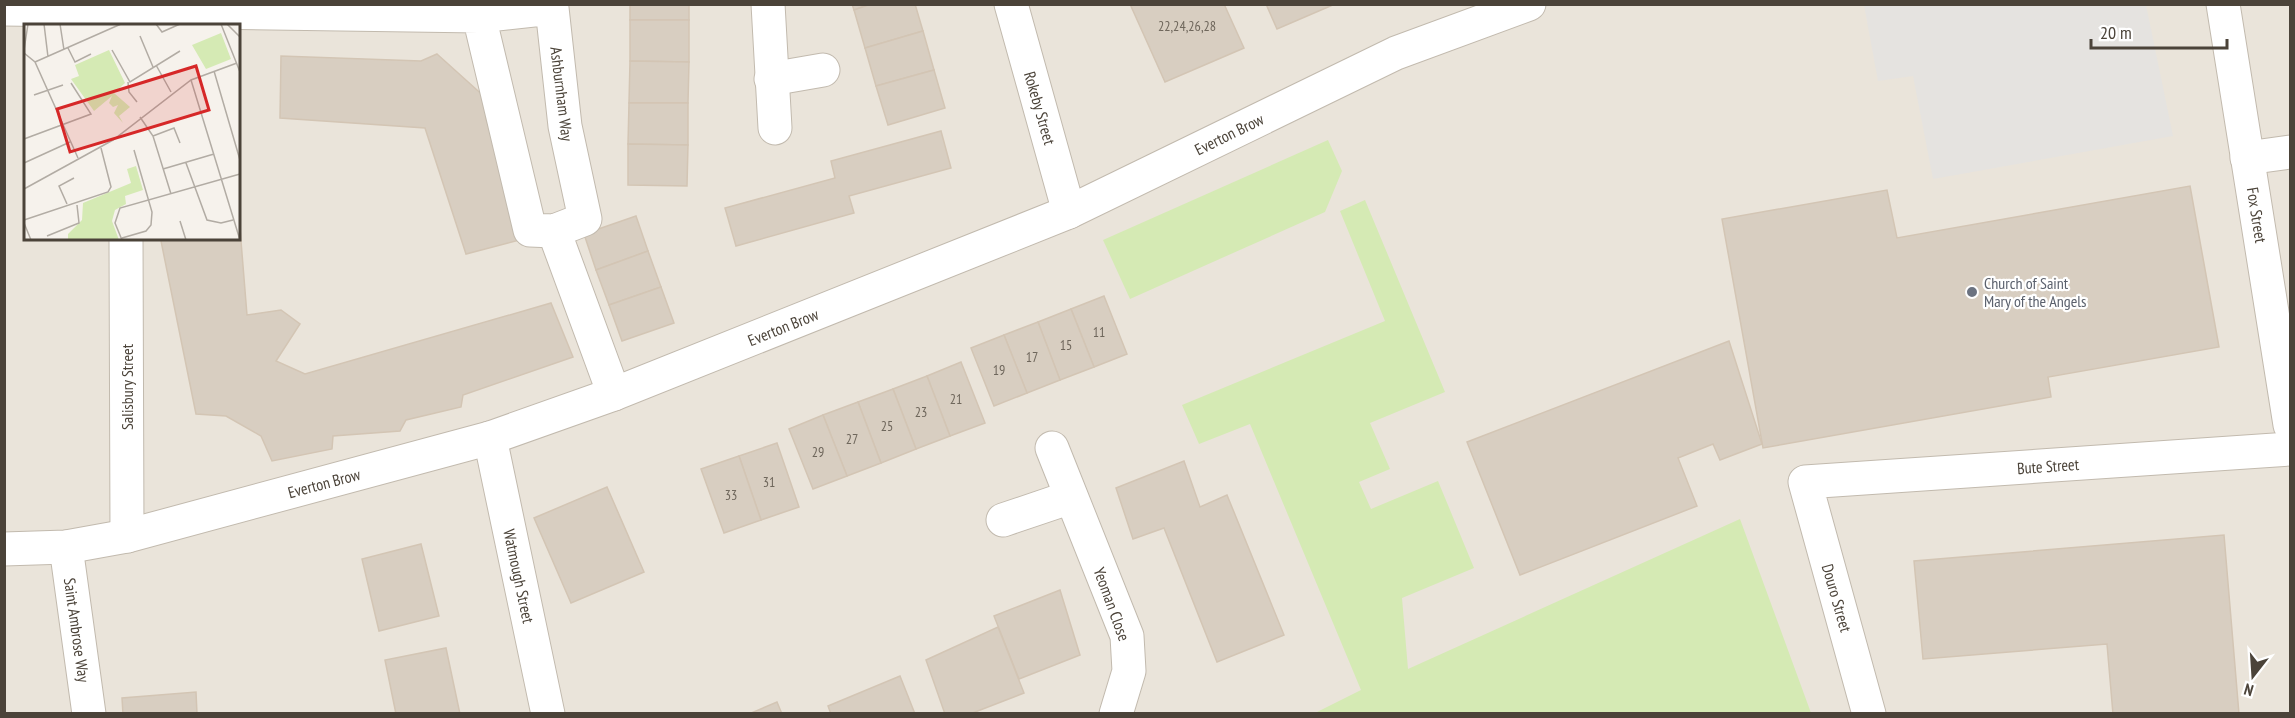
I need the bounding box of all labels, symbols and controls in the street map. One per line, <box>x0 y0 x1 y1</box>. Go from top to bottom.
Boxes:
scale bar <box>2091 12 2228 50</box>
house number: 22,24,26,28 <box>1158 17 1216 35</box>
text: 20 m <box>2100 21 2132 44</box>
inset map <box>24 24 240 240</box>
street label: Ashburnham Way <box>546 46 578 142</box>
street label: Rokeby Street <box>1020 69 1060 148</box>
street label: Everton Brow <box>1191 109 1267 159</box>
street label: Fox Street <box>2243 186 2271 245</box>
place label: Church of Saint Mary of the Angels <box>1984 273 2086 311</box>
marker: Church of Saint Mary of the Angels <box>1965 285 1979 299</box>
street label: Everton Brow <box>745 304 822 350</box>
house number: 11 <box>1093 323 1105 341</box>
house number: 15 <box>1060 336 1072 354</box>
street label: Salisbury Street <box>117 343 137 430</box>
house number: 17 <box>1026 348 1038 366</box>
house number: 19 <box>993 361 1005 379</box>
house number: 21 <box>950 390 962 408</box>
house number: 23 <box>915 403 927 421</box>
house number: 25 <box>881 417 893 435</box>
house number: 27 <box>846 430 858 448</box>
house number: 29 <box>812 443 824 461</box>
street label: Bute Street <box>2016 454 2080 478</box>
street label: Everton Brow <box>286 464 363 502</box>
house number: 31 <box>763 473 775 491</box>
house number: 33 <box>725 486 737 504</box>
street label: Watmough Street <box>499 527 539 625</box>
street label: Douro Street <box>1818 562 1856 635</box>
street label: Yeoman Close <box>1089 565 1135 643</box>
street label: Saint Ambrose Way <box>60 577 94 683</box>
north arrow <box>2223 646 2283 706</box>
text: N <box>2242 680 2256 701</box>

